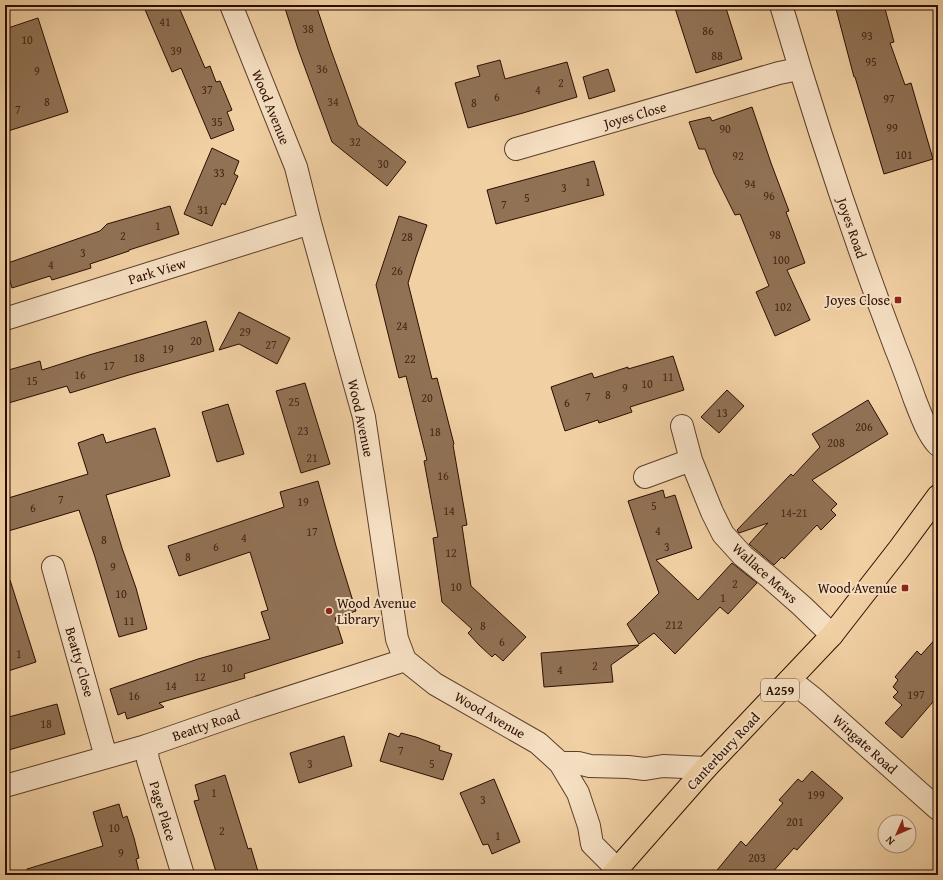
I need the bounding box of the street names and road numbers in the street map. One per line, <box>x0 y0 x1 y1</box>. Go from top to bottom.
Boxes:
street label: Wood Avenue <box>247 67 295 148</box>
street label: Joyes Close <box>599 96 669 134</box>
street label: Joyes Road <box>832 193 872 261</box>
street label: Park View <box>126 253 189 289</box>
street label: Wood Avenue <box>343 377 379 459</box>
street label: Wallace Mews <box>728 538 802 608</box>
street label: Beatty Close <box>60 625 100 700</box>
road number: A259 <box>761 679 799 701</box>
street label: Wood Avenue <box>451 687 530 744</box>
street label: Beatty Road <box>169 704 243 746</box>
street label: Canterbury Road <box>682 707 765 794</box>
street label: Wingate Road <box>828 709 902 779</box>
street label: Page Place <box>144 779 182 844</box>

